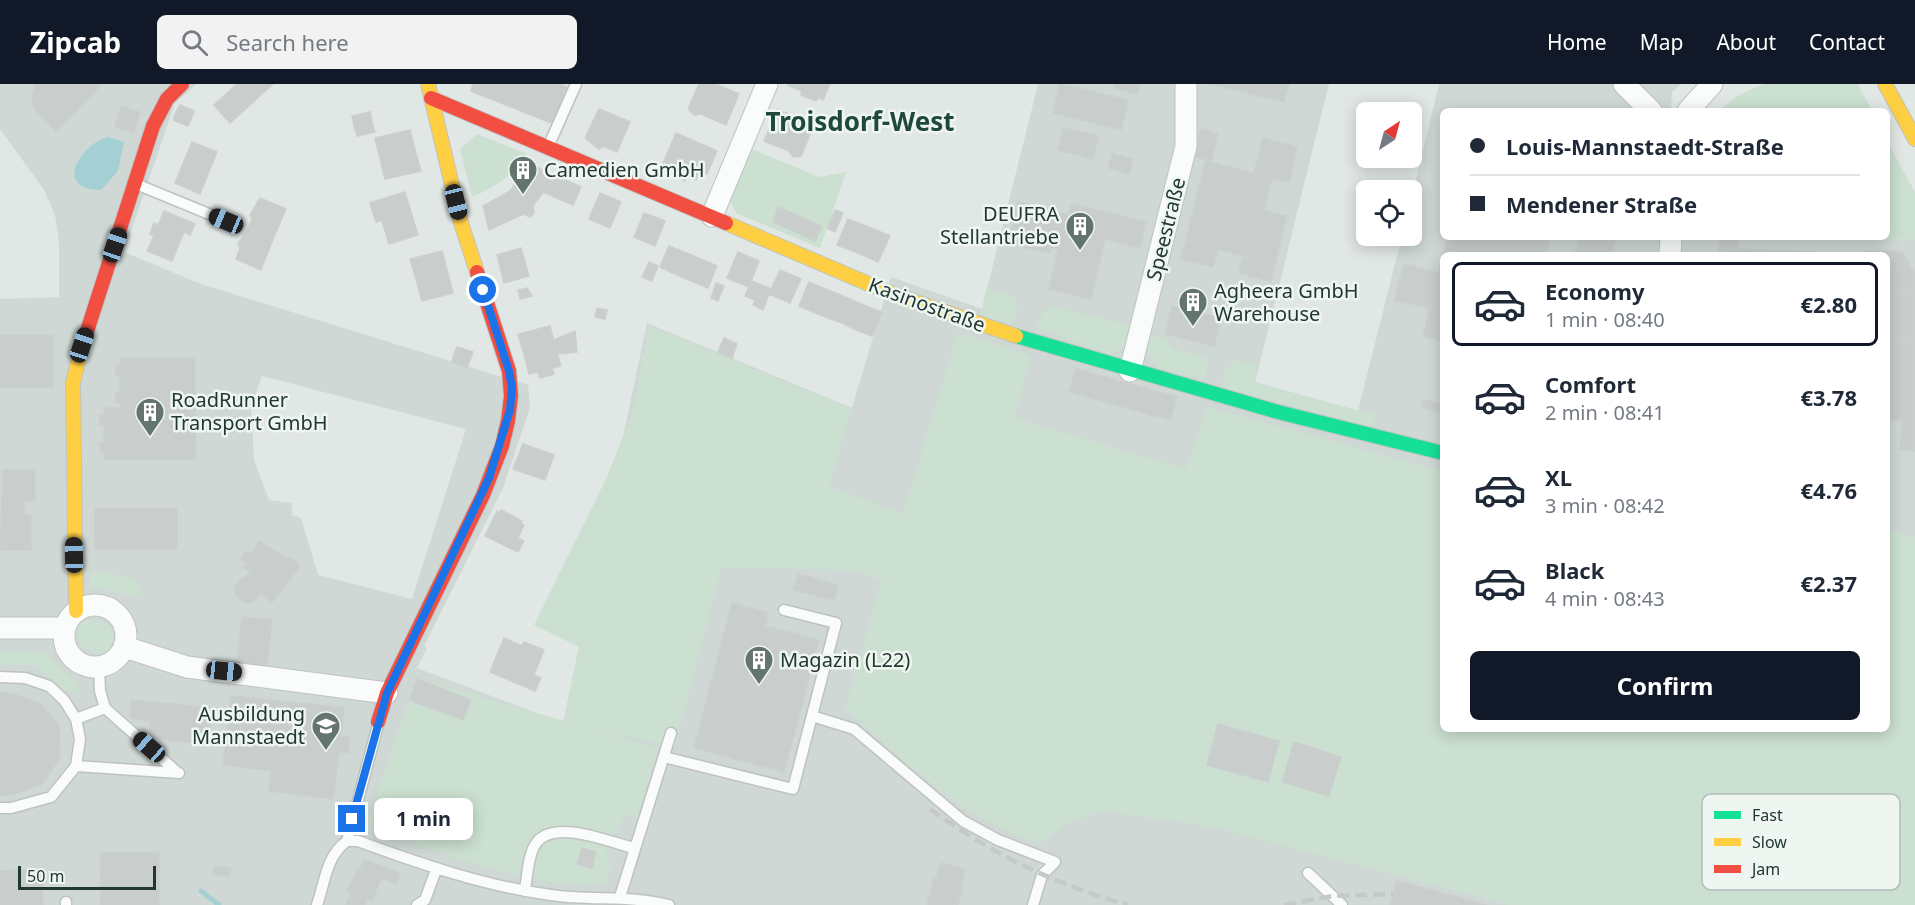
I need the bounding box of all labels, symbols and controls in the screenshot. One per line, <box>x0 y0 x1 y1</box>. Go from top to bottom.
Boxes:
search box <box>157 15 577 69</box>
text: Zipcab <box>30 23 121 61</box>
icon: search <box>178 26 211 59</box>
text: Search here <box>226 27 349 57</box>
text: Home <box>1547 28 1607 56</box>
text: Map <box>1640 28 1683 56</box>
text: About <box>1716 28 1776 56</box>
text: Contact <box>1809 28 1885 56</box>
north arrow <box>1356 102 1422 168</box>
map controls <box>1356 102 1422 246</box>
district label: Troisdorf-West <box>765 103 955 139</box>
text: Louis-Mannstaedt-Straße <box>1506 131 1784 161</box>
building icon: Camedien GmbH <box>507 154 539 196</box>
place label: Camedien GmbH <box>544 156 705 183</box>
street label: Speestraße <box>1140 174 1191 283</box>
button: locate <box>1356 180 1422 246</box>
car <box>443 182 469 222</box>
text: Mendener Straße <box>1506 189 1697 219</box>
place label: DEUFRA Stellantriebe <box>940 200 1059 250</box>
car <box>206 206 246 236</box>
building icon: DEUFRA Stellantriebe <box>1064 210 1096 252</box>
car <box>101 225 129 265</box>
street label: Kasinostraße <box>865 271 989 338</box>
route start <box>469 276 496 303</box>
text: Economy <box>1545 276 1644 306</box>
place label: Agheera GmbH Warehouse <box>1214 277 1359 327</box>
icon: car <box>1473 277 1527 331</box>
building icon: Agheera GmbH Warehouse <box>1177 286 1209 328</box>
text: €2.80 <box>1800 289 1857 319</box>
text: 1 min · 08:40 <box>1545 306 1665 333</box>
car <box>68 325 96 365</box>
text: Comfort <box>1545 369 1636 399</box>
icon: car <box>1473 370 1527 424</box>
text: €3.78 <box>1800 382 1857 412</box>
place label: RoadRunner Transport GmbH <box>171 386 328 436</box>
building icon: RoadRunner Transport GmbH <box>134 396 166 438</box>
text: 2 min · 08:41 <box>1545 399 1665 426</box>
text: XL <box>1545 462 1572 492</box>
icon: car <box>1473 463 1527 517</box>
text: €4.76 <box>1800 475 1857 505</box>
text: 3 min · 08:42 <box>1545 492 1665 519</box>
car <box>65 537 83 573</box>
text: Black <box>1545 555 1604 585</box>
icon: car <box>1473 556 1527 610</box>
text: €2.37 <box>1800 568 1857 598</box>
text: 4 min · 08:43 <box>1545 585 1665 612</box>
building icon: Magazin (L22) <box>743 644 775 686</box>
place label: Magazin (L22) <box>780 646 910 673</box>
button: Confirm <box>1470 651 1860 720</box>
car <box>205 660 243 682</box>
place label: Ausbildung Mannstaedt <box>192 700 305 750</box>
school or university icon: Ausbildung Mannstaedt <box>310 710 342 752</box>
car <box>130 728 168 766</box>
legend <box>1702 794 1900 890</box>
callout: 1 min <box>373 798 472 840</box>
text: Fast <box>1752 804 1783 826</box>
route end <box>338 805 365 832</box>
text: 1 min <box>396 805 451 832</box>
text: Slow <box>1752 831 1787 853</box>
text: Jam <box>1750 858 1780 880</box>
scale bar <box>18 863 156 890</box>
text: 50 m <box>27 865 64 887</box>

